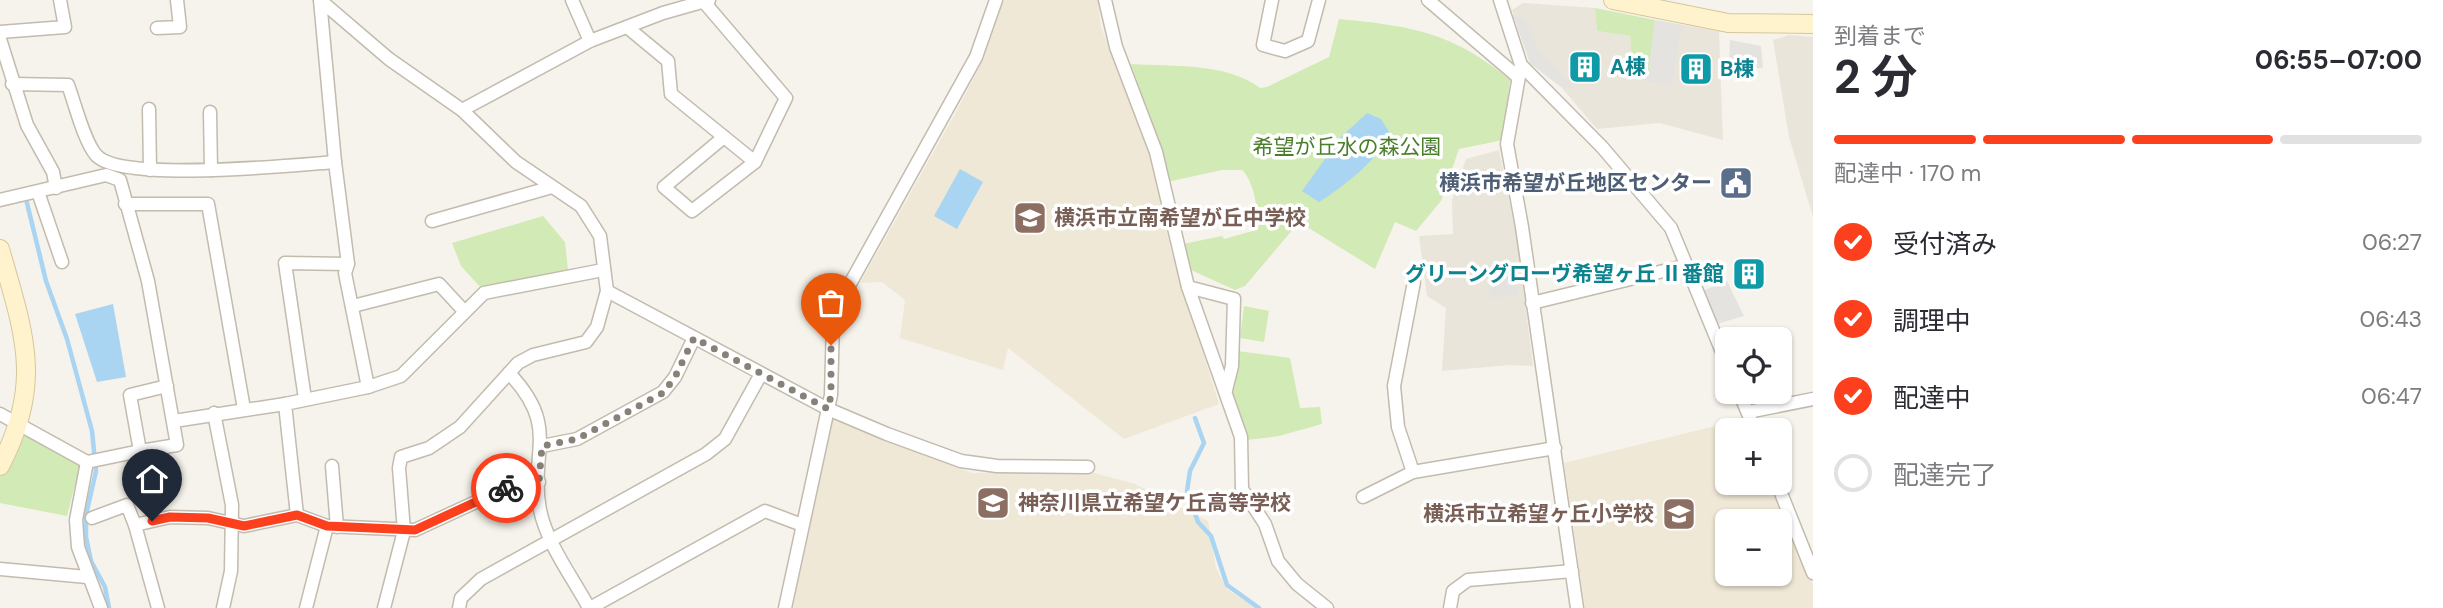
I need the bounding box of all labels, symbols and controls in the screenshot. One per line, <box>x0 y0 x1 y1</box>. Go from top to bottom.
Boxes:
text: 到着まで <box>1834 21 1926 51</box>
text: 06:55–07:00 <box>2255 43 2422 77</box>
text: 2 分 <box>1834 47 1917 107</box>
building icon: A棟 <box>1566 48 1604 86</box>
building icon: B棟 <box>1677 50 1715 88</box>
place label: A棟 <box>1610 53 1646 81</box>
place label: B棟 <box>1720 55 1754 83</box>
park label: 希望が丘水の森公園 <box>1253 133 1442 161</box>
text: 配達中 · 170 m <box>1834 158 1981 188</box>
public building icon: 横浜市希望が丘地区センター <box>1717 164 1755 202</box>
place label: 横浜市希望が丘地区センター <box>1439 169 1712 197</box>
school or university icon: 横浜市立南希望が丘中学校 <box>1011 199 1049 237</box>
place label: 横浜市立南希望が丘中学校 <box>1054 204 1306 232</box>
icon: check <box>1834 223 1872 261</box>
text: 受付済み <box>1893 227 1997 261</box>
text: 06:27 <box>2362 227 2422 257</box>
building icon: グリーングローヴ希望ヶ丘 Ⅱ番館 <box>1730 255 1768 293</box>
place label: グリーングローヴ希望ヶ丘 Ⅱ番館 <box>1405 260 1724 288</box>
pin <box>801 273 861 345</box>
icon: bag <box>812 284 850 322</box>
icon: check <box>1834 300 1872 338</box>
text: 調理中 <box>1893 304 1971 338</box>
text: 06:43 <box>2360 304 2422 334</box>
map controls <box>1715 327 1792 586</box>
button: locate <box>1715 327 1792 404</box>
icon: check <box>1834 377 1872 415</box>
text: 配達中 <box>1893 381 1971 415</box>
text: 06:47 <box>2361 381 2422 411</box>
button: + <box>1715 418 1792 495</box>
pin <box>122 449 182 521</box>
courier <box>471 453 541 523</box>
text: 配達完了 <box>1893 458 1997 492</box>
icon: home <box>133 460 171 498</box>
icon: bike <box>487 469 525 507</box>
school or university icon: 神奈川県立希望ケ丘高等学校 <box>974 484 1012 522</box>
place label: 神奈川県立希望ケ丘高等学校 <box>1018 489 1291 517</box>
school or university icon: 横浜市立希望ヶ丘小学校 <box>1660 495 1698 533</box>
place label: 横浜市立希望ヶ丘小学校 <box>1423 500 1654 528</box>
button: − <box>1715 509 1792 586</box>

